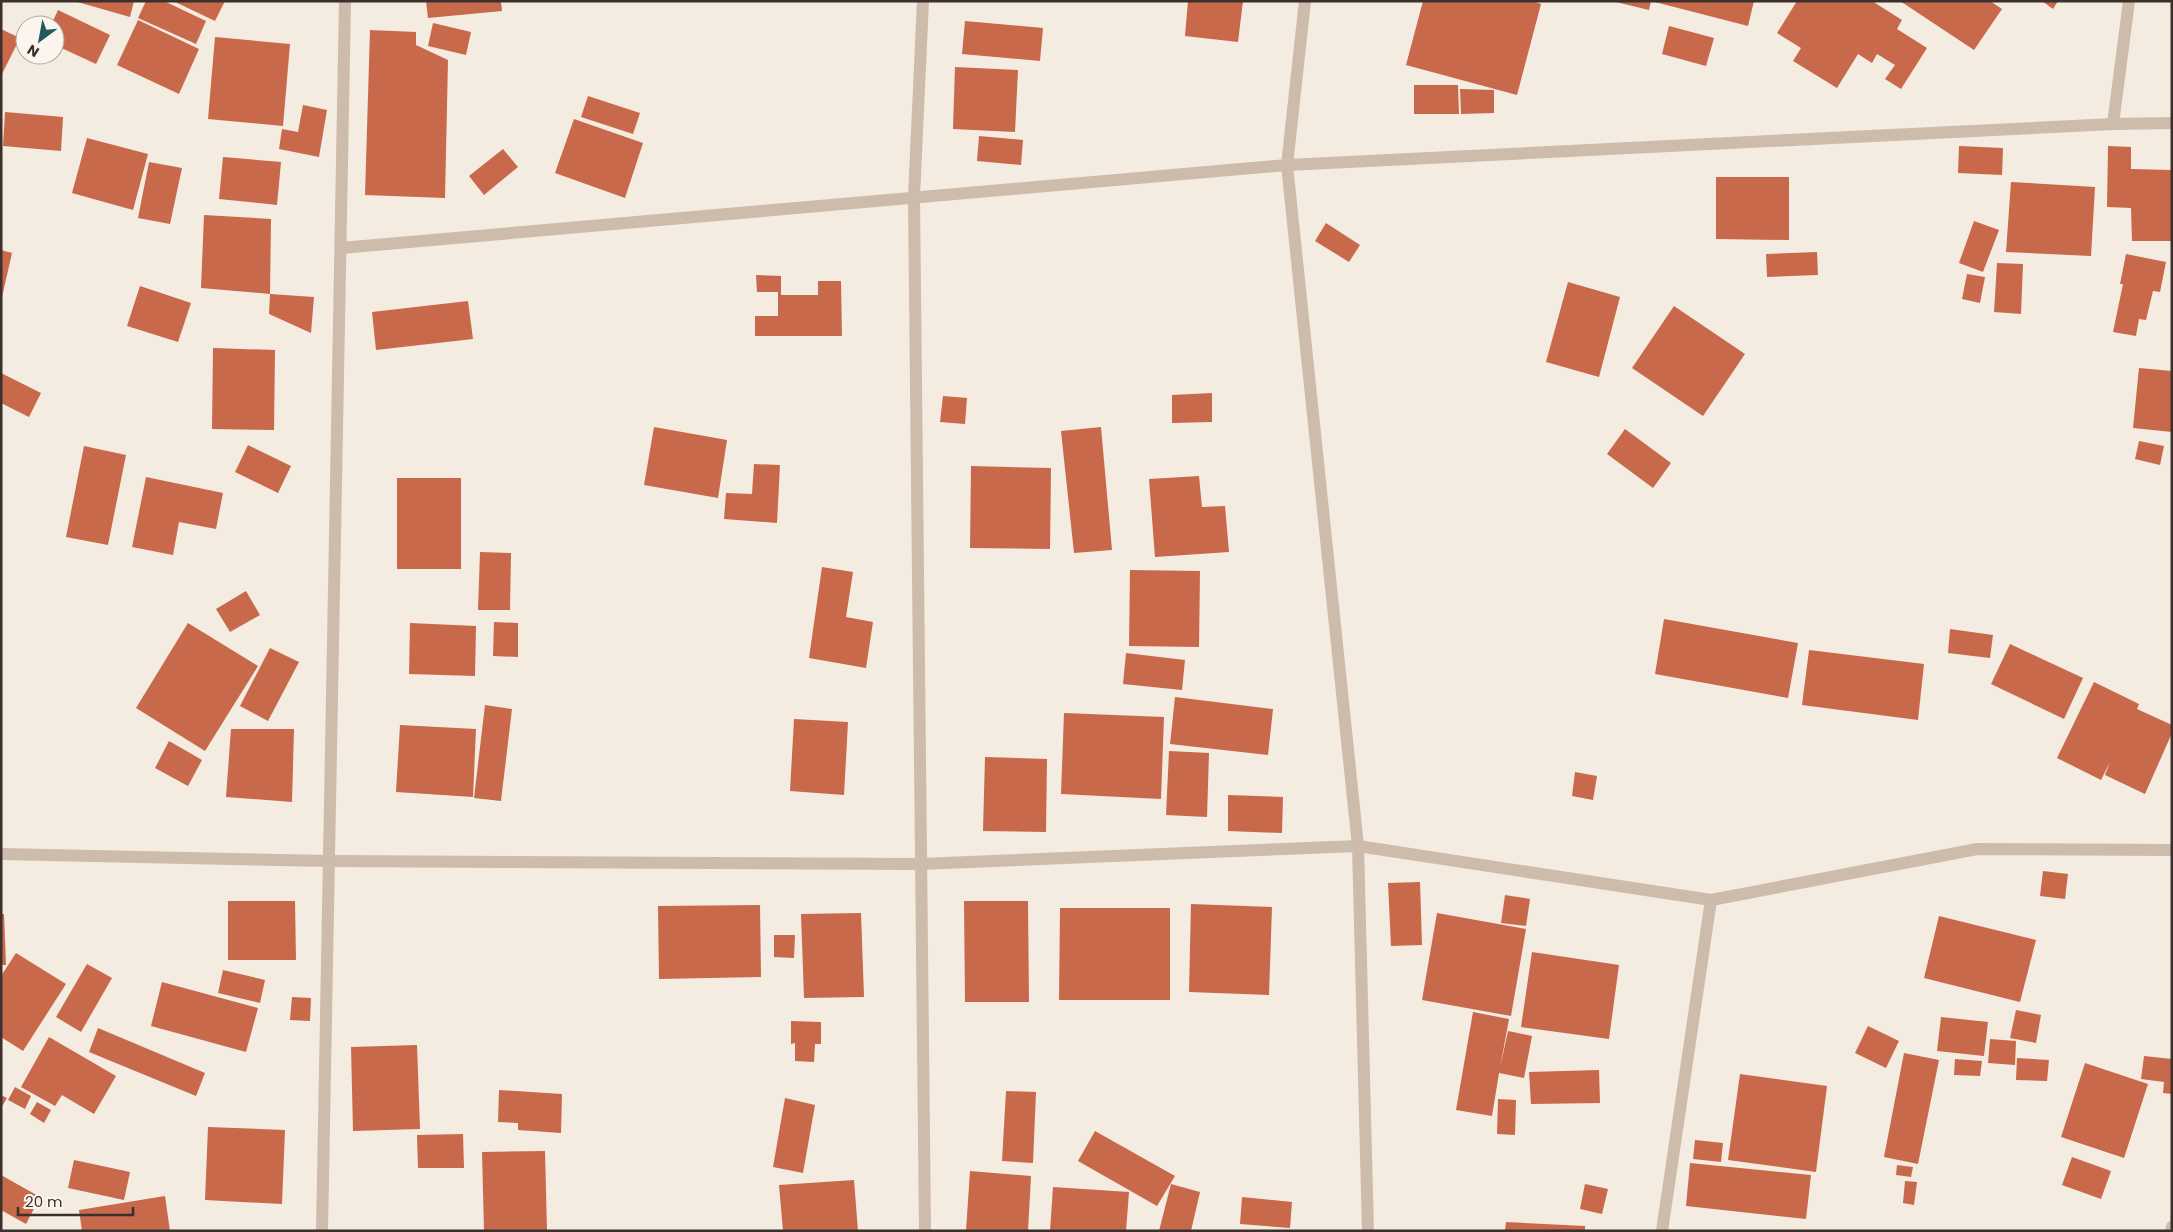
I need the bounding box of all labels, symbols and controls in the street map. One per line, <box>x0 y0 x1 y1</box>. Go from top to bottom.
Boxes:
north arrow <box>15 15 65 65</box>
text: N <box>23 40 43 62</box>
scale bar <box>18 1184 132 1216</box>
text: 20 m <box>25 1191 63 1212</box>

